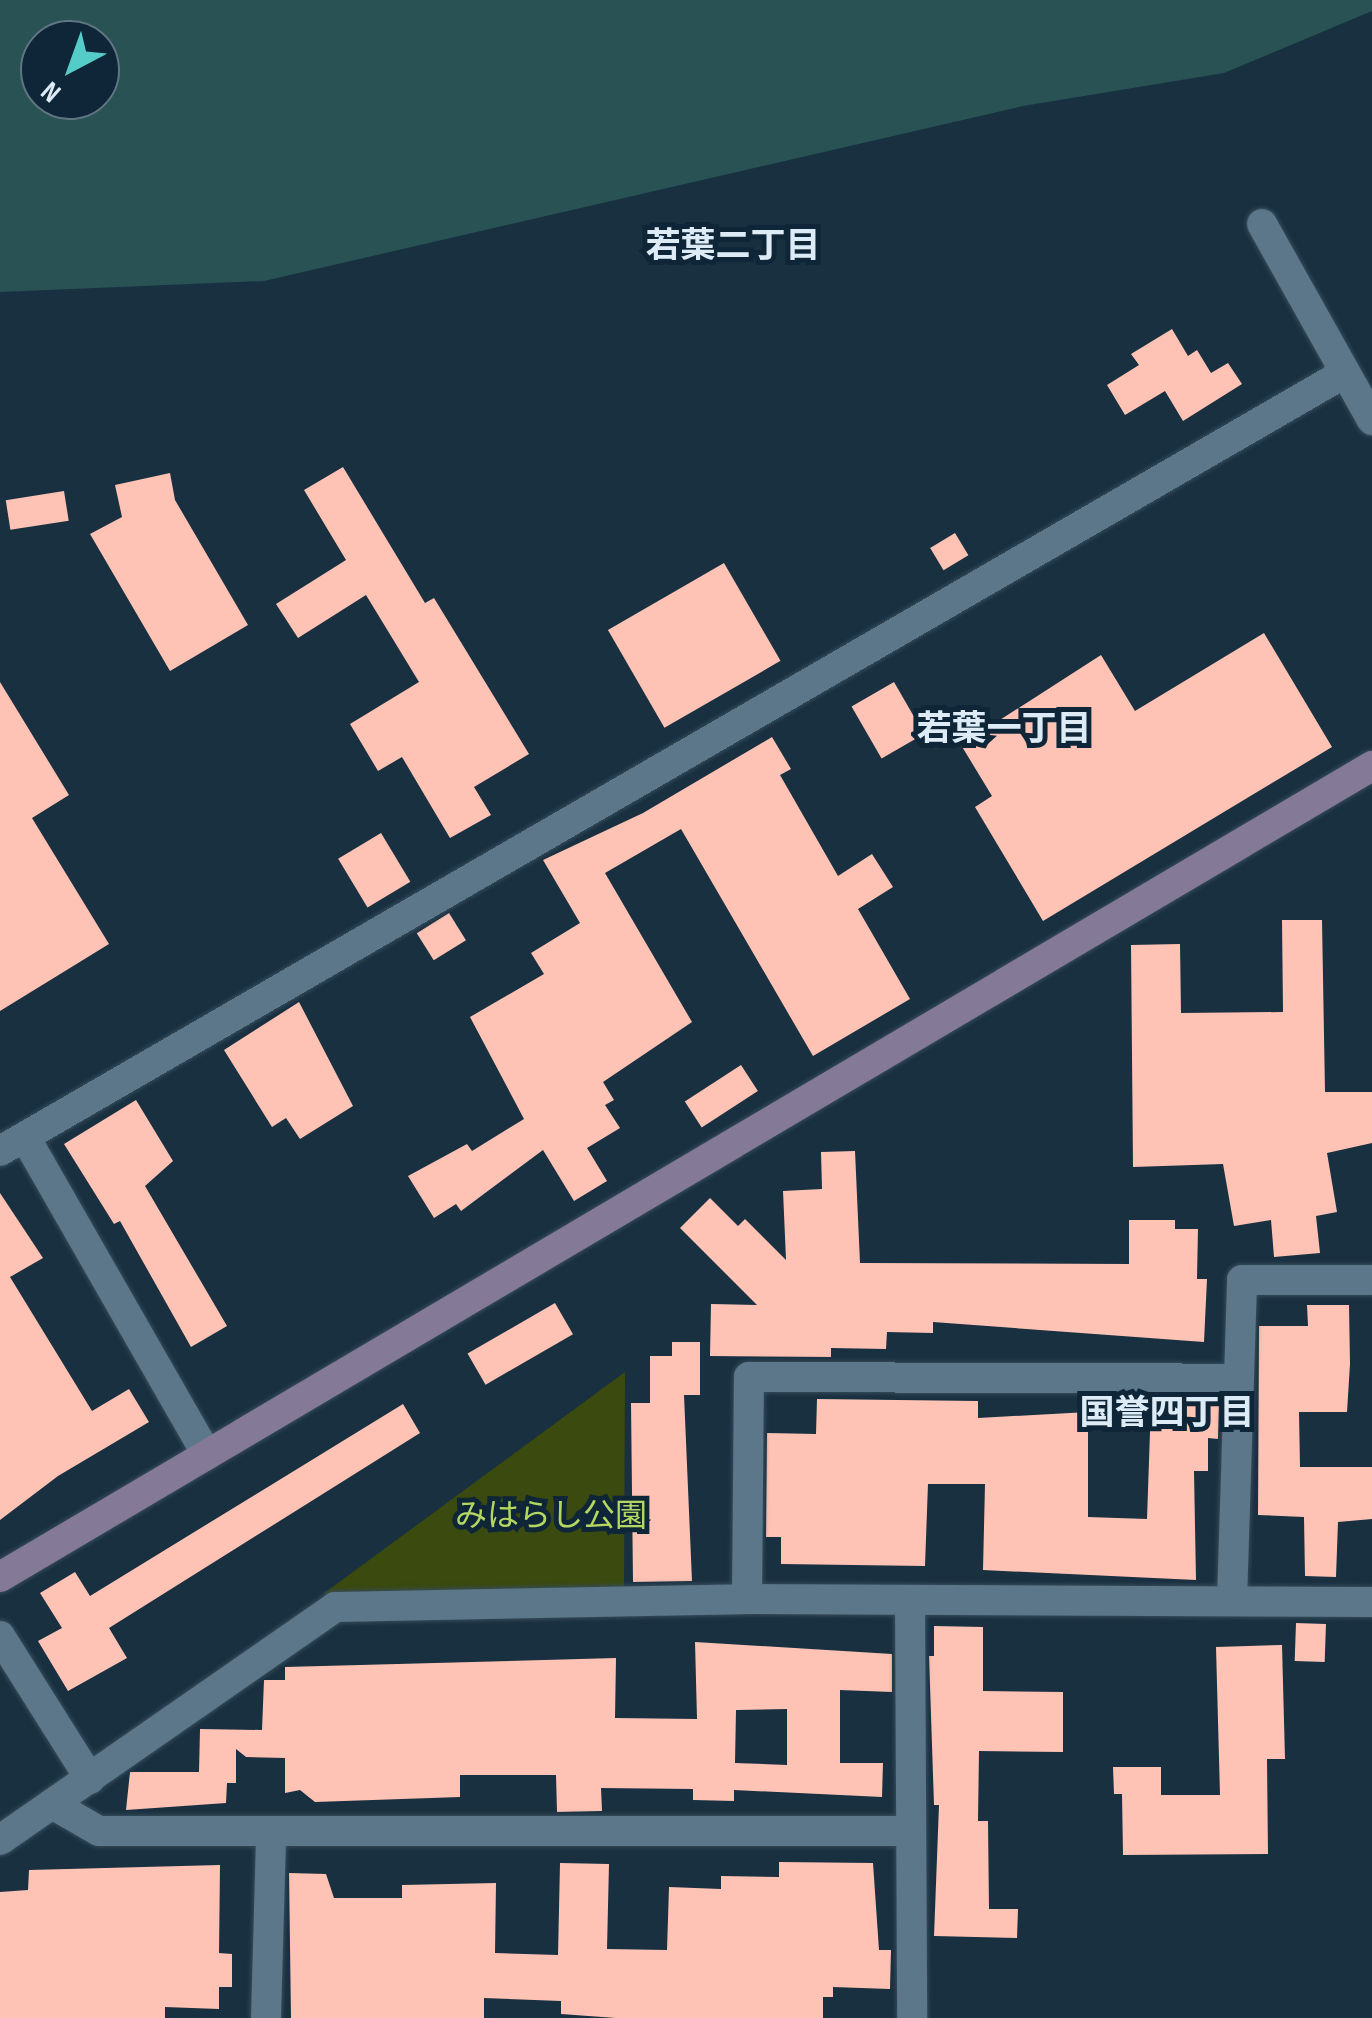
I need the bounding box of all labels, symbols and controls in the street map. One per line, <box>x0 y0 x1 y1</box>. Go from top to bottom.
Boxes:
north arrow <box>20 20 120 120</box>
text: N <box>35 74 68 109</box>
district label: 若葉二丁目 <box>646 226 820 268</box>
district label: 若葉一丁目 <box>917 709 1091 751</box>
district label: 国誉四丁目 <box>1080 1393 1254 1435</box>
park label: みはらし公園 <box>455 1498 647 1536</box>

